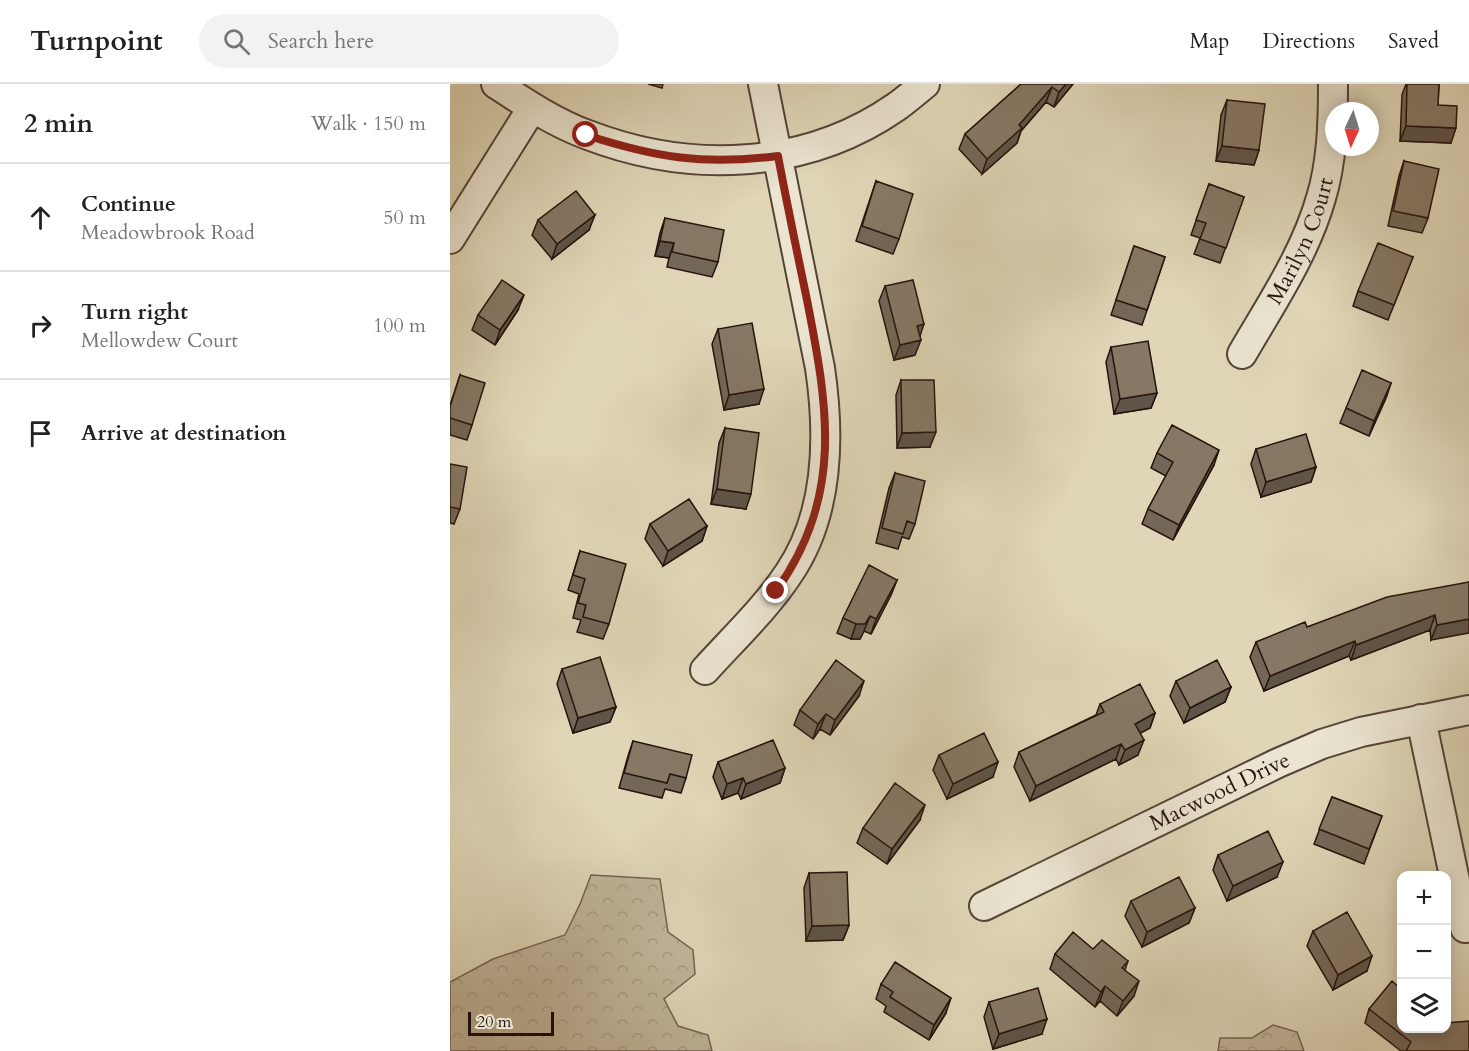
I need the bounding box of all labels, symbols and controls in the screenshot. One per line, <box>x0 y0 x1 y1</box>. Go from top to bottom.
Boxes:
search box <box>199 14 619 68</box>
text: Turnpoint <box>30 22 163 60</box>
icon: search <box>220 25 253 58</box>
text: Search here <box>268 26 374 56</box>
text: Map <box>1189 27 1229 56</box>
text: Directions <box>1262 27 1355 56</box>
text: Saved <box>1388 27 1439 56</box>
north arrow <box>1325 102 1379 156</box>
text: 2 min <box>24 106 93 141</box>
text: Walk · 150 m <box>311 110 426 137</box>
route start <box>572 121 598 147</box>
street label: Marilyn Court <box>1260 175 1341 310</box>
text: Continue <box>81 189 176 219</box>
icon: ahead <box>24 201 57 234</box>
text: 50 m <box>383 204 426 231</box>
text: Meadowbrook Road <box>81 219 255 246</box>
text: Turn right <box>81 297 188 327</box>
icon: right <box>24 309 57 342</box>
text: 100 m <box>373 312 426 339</box>
text: Mellowdew Court <box>81 327 238 354</box>
icon: arrive <box>24 417 57 450</box>
text: Arrive at destination <box>81 418 286 448</box>
route end <box>762 577 788 603</box>
street label: Macwood Drive <box>1144 745 1294 838</box>
map controls <box>1397 871 1451 1033</box>
button: + <box>1397 871 1451 925</box>
button: − <box>1397 925 1451 979</box>
button: layers <box>1397 979 1451 1033</box>
scale bar <box>468 1009 554 1036</box>
text: 20 m <box>477 1011 511 1033</box>

